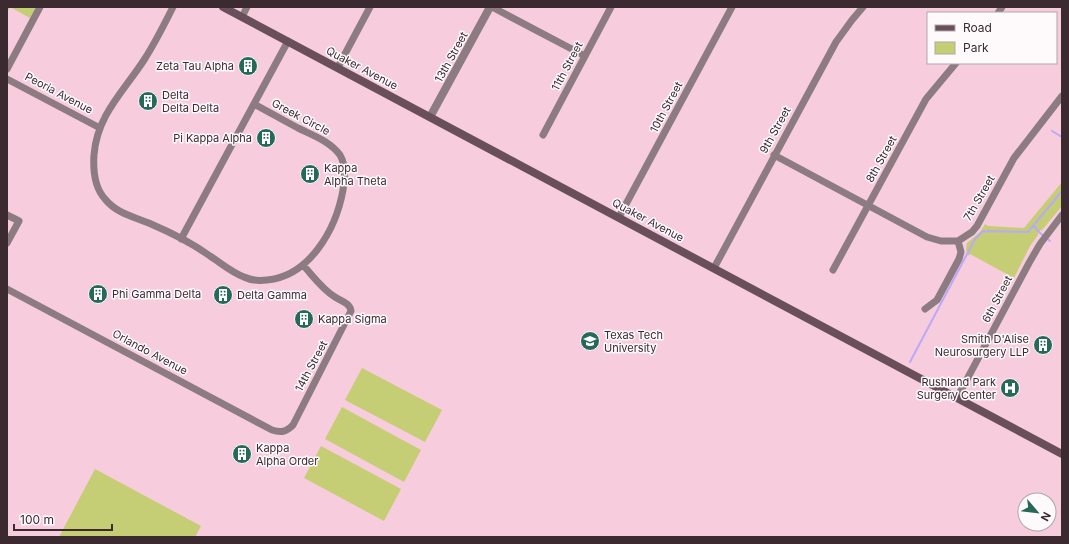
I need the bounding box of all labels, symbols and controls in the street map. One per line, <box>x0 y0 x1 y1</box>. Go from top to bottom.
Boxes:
legend <box>927 12 1057 64</box>
text: Road <box>963 20 992 35</box>
street label: 13th Street <box>431 29 471 85</box>
street label: 11th Street <box>548 39 586 93</box>
text: Park <box>963 40 989 55</box>
street label: Quaker Avenue <box>324 43 400 93</box>
building icon: Zeta Tau Alpha <box>237 55 259 77</box>
place label: Zeta Tau Alpha <box>156 59 234 73</box>
street label: Peoria Avenue <box>23 69 95 117</box>
street label: 10th Street <box>647 79 685 135</box>
place label: Delta Delta Delta <box>162 88 219 115</box>
building icon: Delta Delta Delta <box>137 90 159 112</box>
street label: Greek Circle <box>269 96 333 138</box>
street label: 9th Street <box>756 104 794 156</box>
building icon: Pi Kappa Alpha <box>255 127 277 149</box>
place label: Pi Kappa Alpha <box>173 131 252 145</box>
street label: 8th Street <box>863 133 900 185</box>
place label: Kappa Alpha Theta <box>324 161 387 188</box>
building icon: Kappa Alpha Theta <box>299 163 321 185</box>
street label: 7th Street <box>960 172 998 223</box>
street label: Quaker Avenue <box>610 195 686 245</box>
street label: 6th Street <box>979 273 1015 325</box>
building icon: Phi Gamma Delta <box>87 283 109 305</box>
building icon: Delta Gamma <box>212 284 234 306</box>
place label: Phi Gamma Delta <box>112 287 201 301</box>
place label: Delta Gamma <box>237 288 307 302</box>
building icon: Kappa Sigma <box>293 308 315 330</box>
place label: Kappa Sigma <box>318 312 387 326</box>
street label: Orlando Avenue <box>110 326 190 378</box>
place label: Texas Tech University <box>604 328 663 355</box>
school or university icon: Texas Tech University <box>579 330 601 352</box>
place label: Smith D'Alise Neurosurgery LLP <box>935 332 1029 359</box>
building icon: Smith D'Alise Neurosurgery LLP <box>1032 334 1054 356</box>
street label: 14th Street <box>292 338 330 394</box>
place label: Rushland Park Surgery Center <box>917 375 996 402</box>
hospital icon: Rushland Park Surgery Center <box>999 377 1021 399</box>
place label: Kappa Alpha Order <box>256 441 318 468</box>
building icon: Kappa Alpha Order <box>231 443 253 465</box>
north arrow <box>1017 492 1057 532</box>
scale bar <box>14 506 112 532</box>
text: N <box>1038 510 1054 524</box>
text: 100 m <box>20 512 54 527</box>

